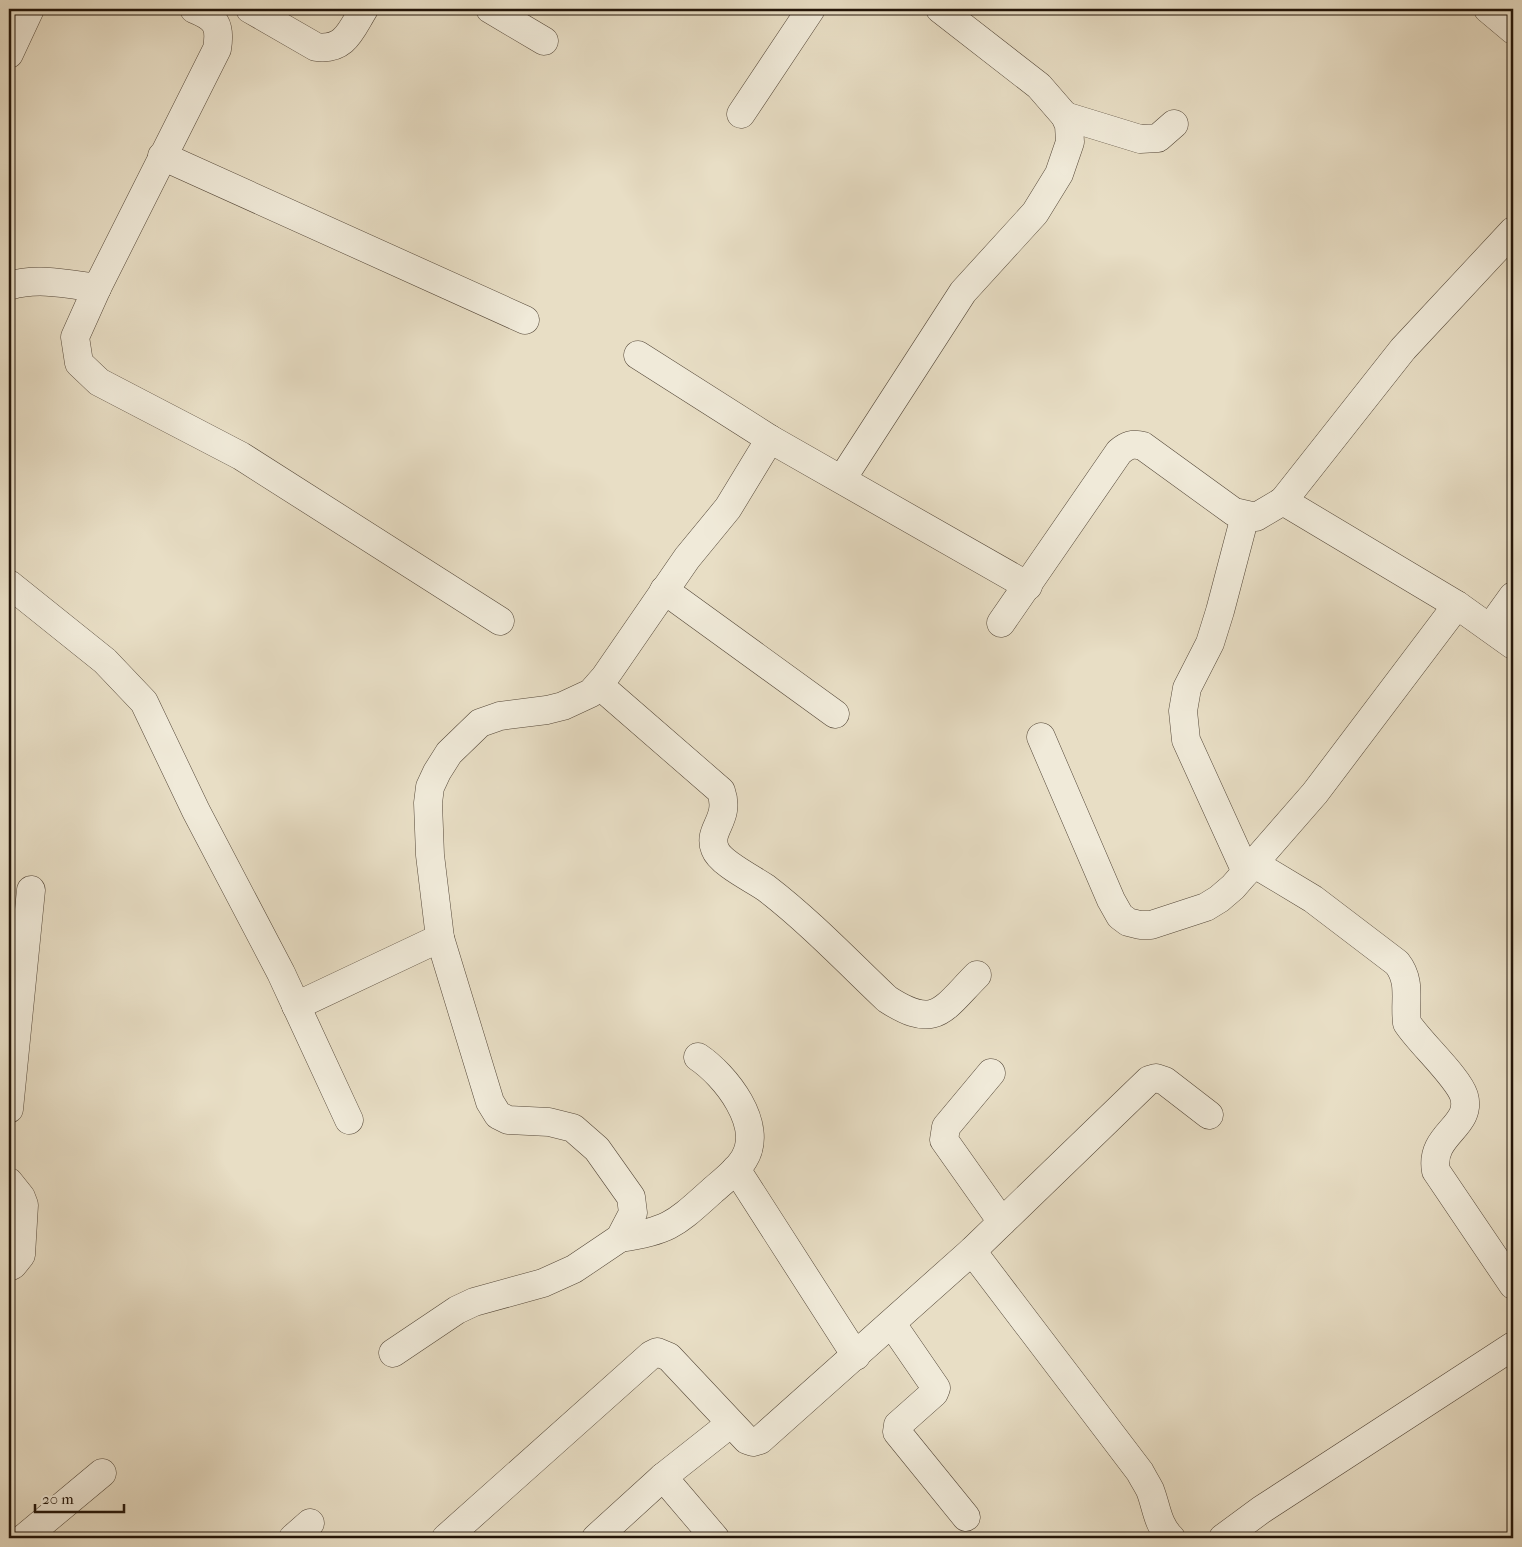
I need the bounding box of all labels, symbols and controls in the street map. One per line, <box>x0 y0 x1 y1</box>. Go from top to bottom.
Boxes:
scale bar <box>35 1482 124 1514</box>
text: 20 m <box>42 1490 74 1508</box>

